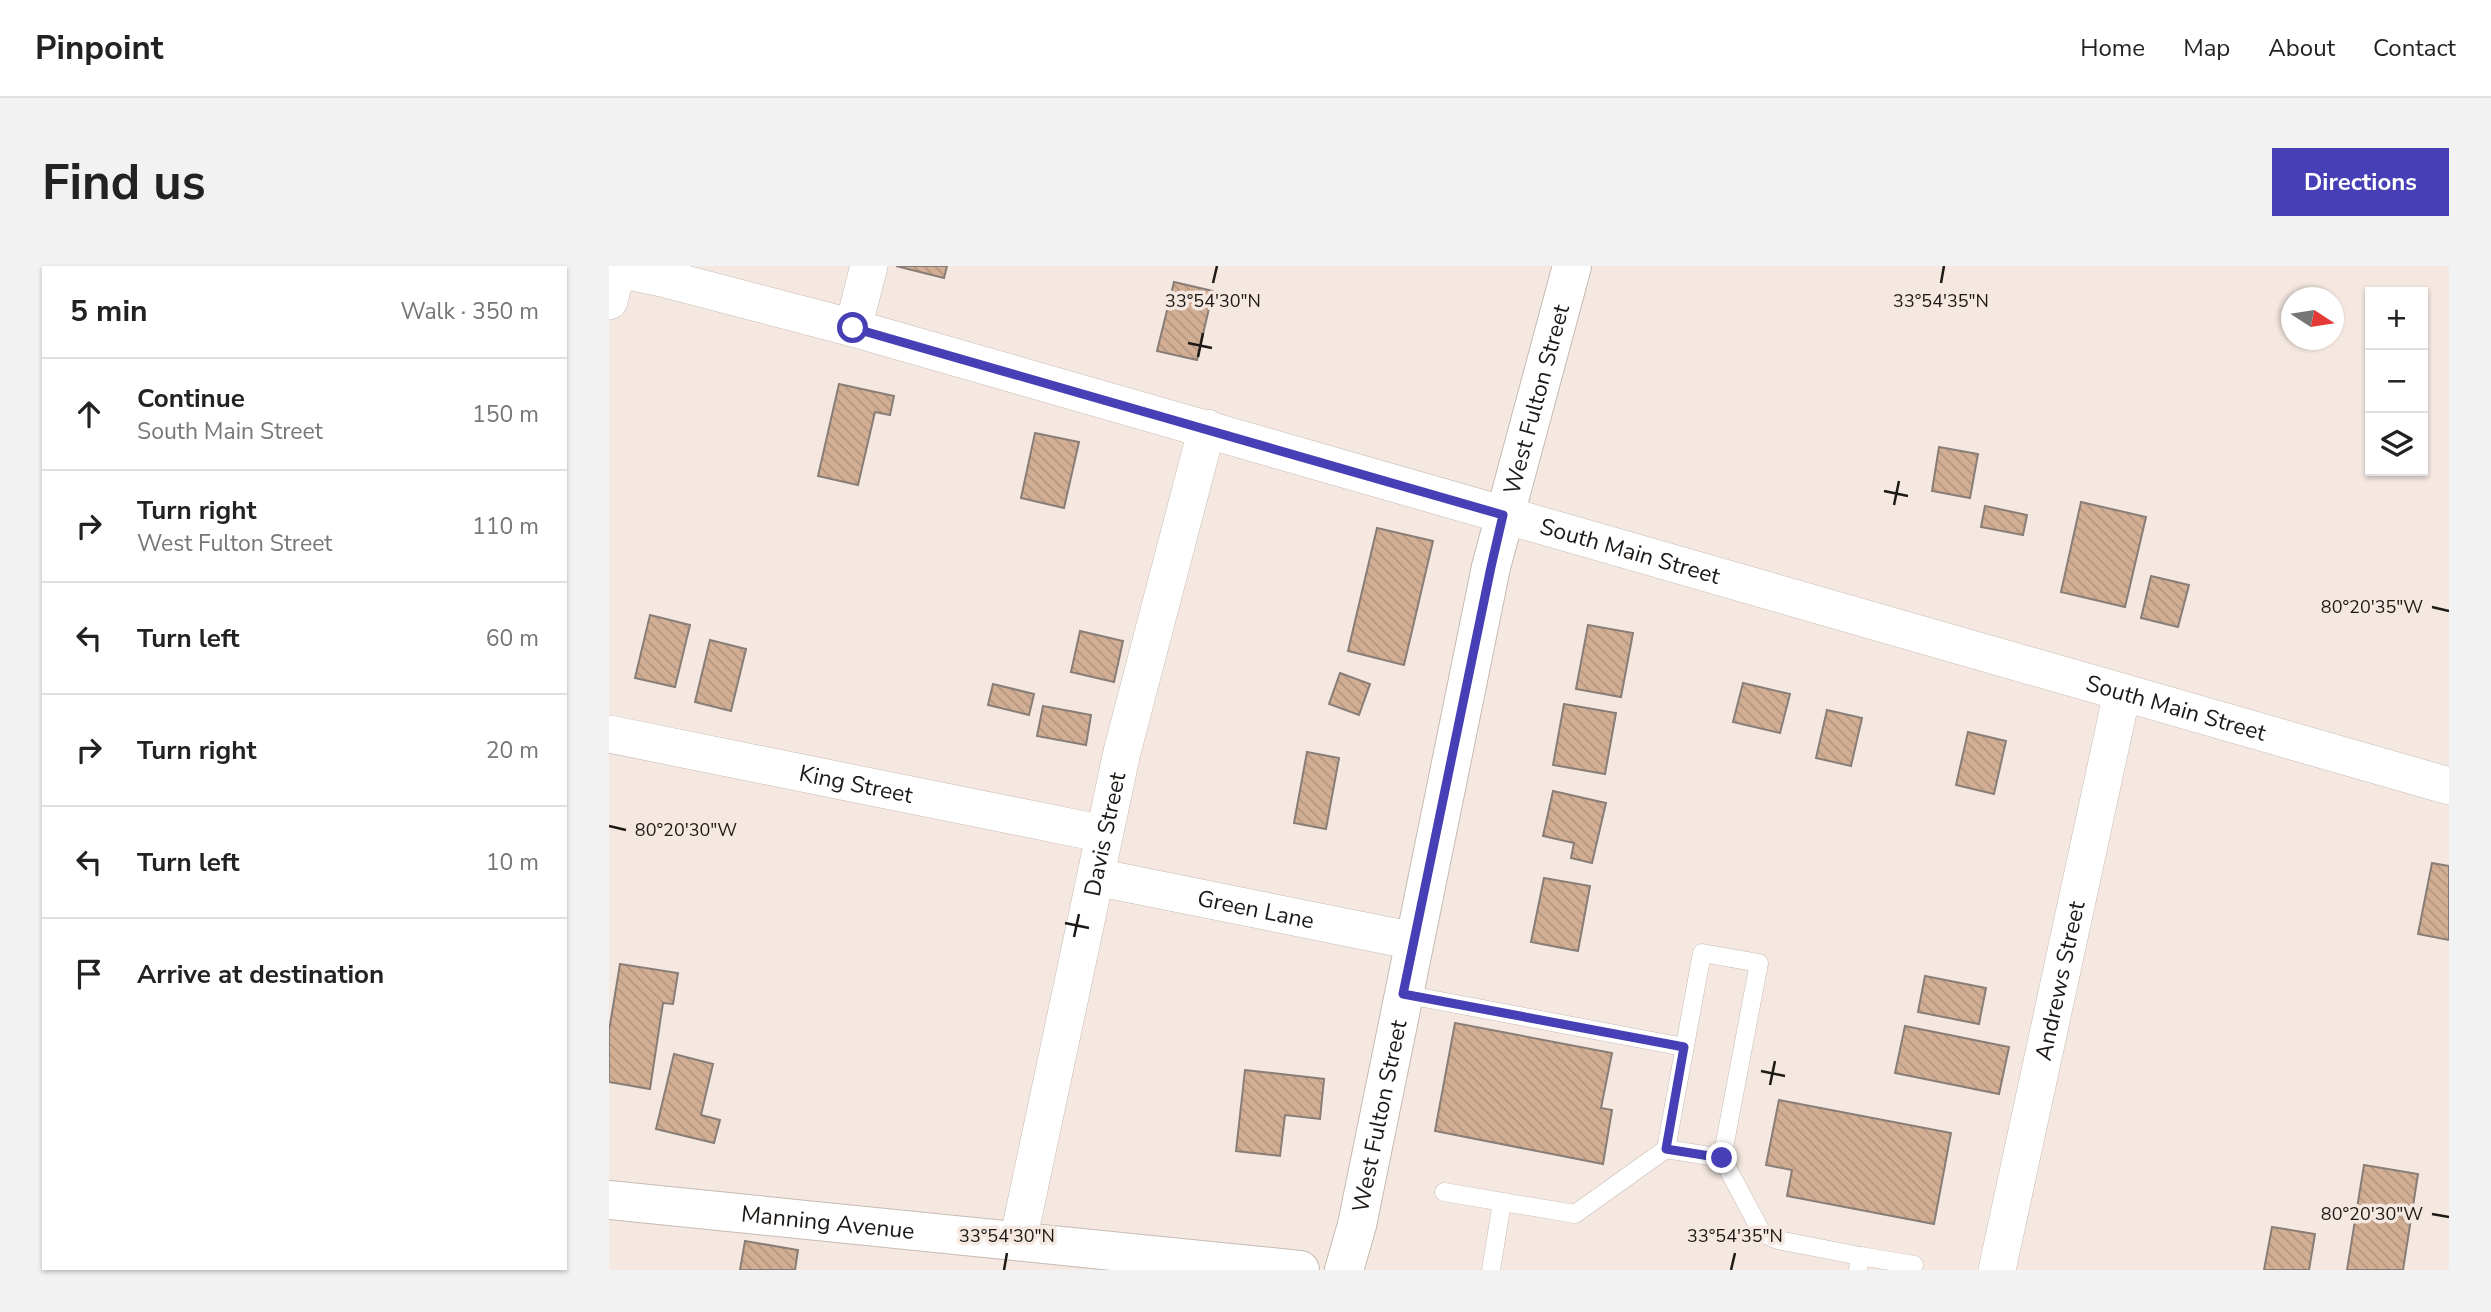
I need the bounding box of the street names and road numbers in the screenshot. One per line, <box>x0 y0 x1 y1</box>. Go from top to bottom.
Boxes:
street label: West Fulton Street <box>1496 300 1577 498</box>
street label: South Main Street <box>1536 510 1725 592</box>
street label: South Main Street <box>2082 667 2271 748</box>
street label: King Street <box>797 757 916 811</box>
street label: Davis Street <box>1076 768 1133 899</box>
street label: Green Lane <box>1195 882 1317 936</box>
street label: Andrews Street <box>2027 897 2092 1063</box>
street label: West Fulton Street <box>1344 1016 1414 1215</box>
street label: Manning Avenue <box>740 1198 916 1246</box>

